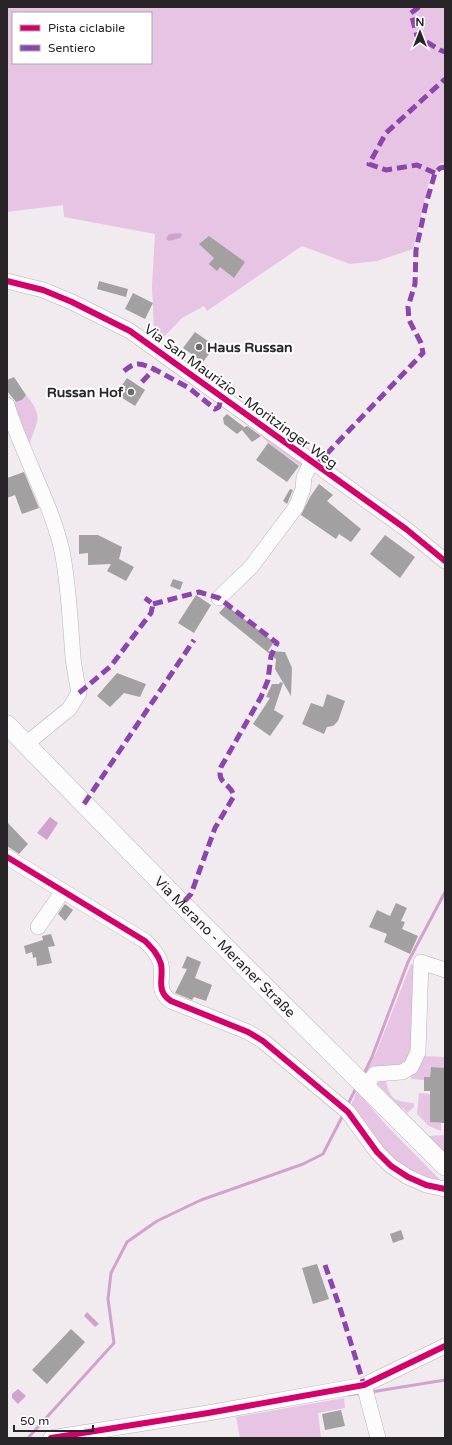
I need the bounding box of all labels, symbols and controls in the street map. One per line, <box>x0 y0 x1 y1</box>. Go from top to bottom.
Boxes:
legend <box>12 12 152 64</box>
north arrow <box>400 12 440 52</box>
text: N <box>416 16 424 29</box>
text: Pista ciclabile <box>48 21 125 35</box>
text: Sentiero <box>48 41 95 55</box>
street label: Via San Maurizio - Moritzinger Weg <box>141 320 341 472</box>
place label: Haus Russan <box>207 339 293 356</box>
marker: Haus Russan <box>194 342 204 352</box>
place label: Russan Hof <box>47 384 124 401</box>
marker: Russan Hof <box>126 387 136 397</box>
street label: Via Merano - Meraner Straße <box>151 873 299 1021</box>
scale bar <box>14 1407 93 1433</box>
text: 50 m <box>20 1414 49 1428</box>

